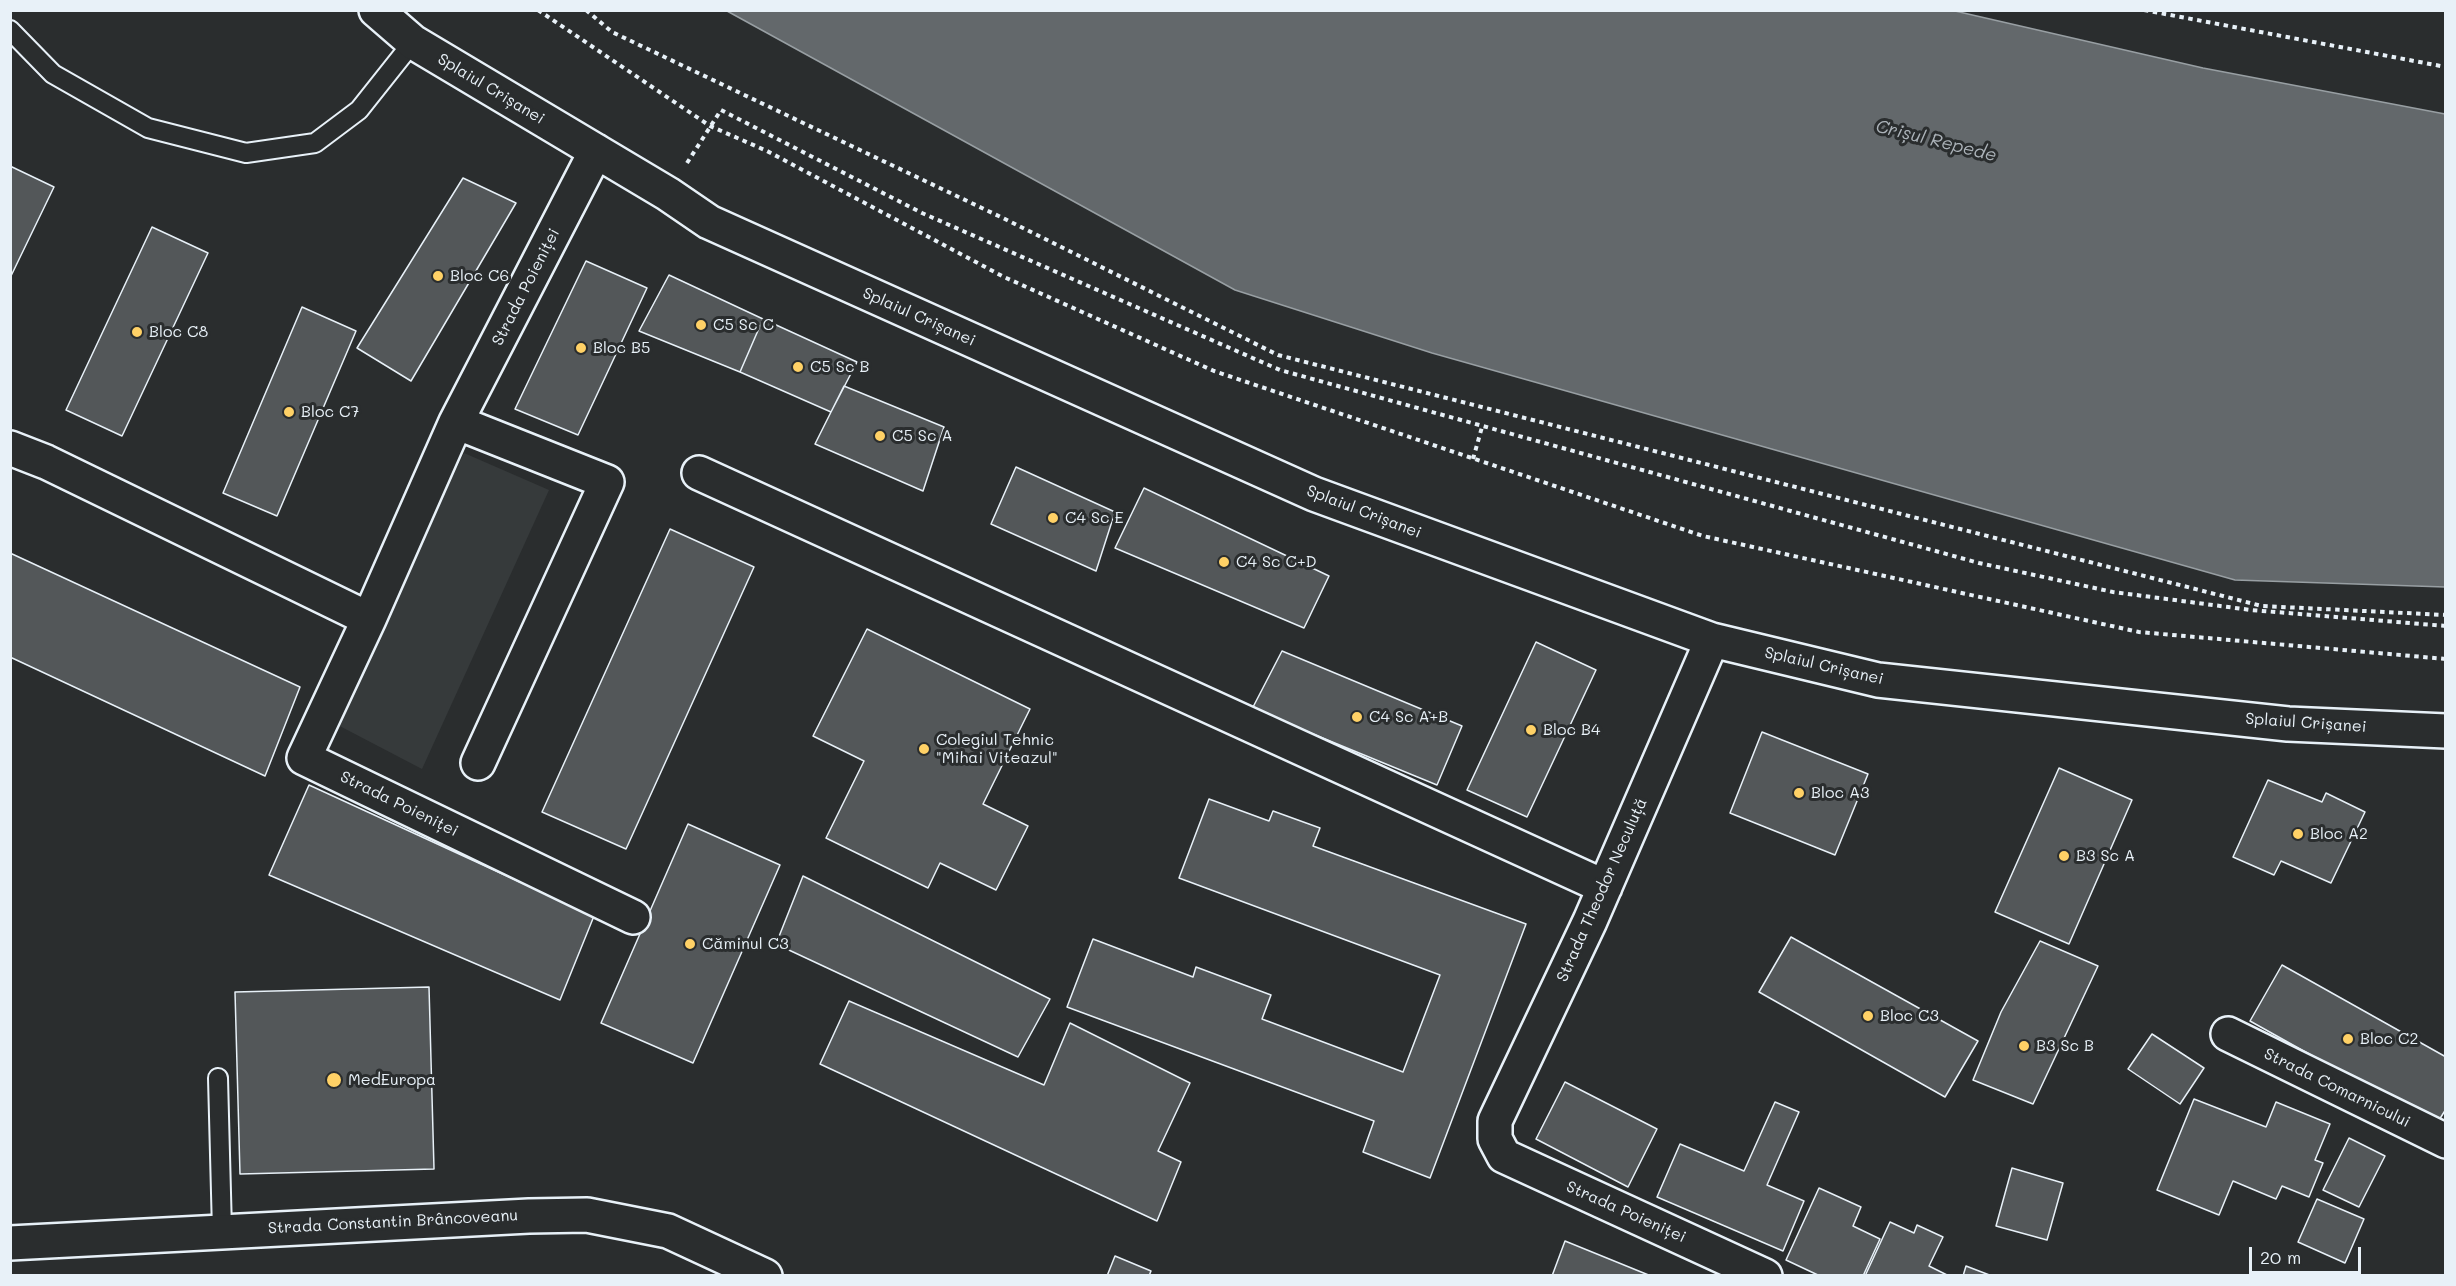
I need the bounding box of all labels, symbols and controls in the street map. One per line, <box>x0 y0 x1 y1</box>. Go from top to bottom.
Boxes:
street label: Splaiul Crișanei <box>434 50 548 128</box>
water label: Crișul Repede <box>1873 116 1999 166</box>
street label: Strada Poieniței <box>488 225 564 349</box>
place label: Bloc C6 <box>450 266 509 286</box>
marker: Bloc C6 <box>431 269 445 283</box>
street label: Splaiul Crișanei <box>860 284 978 350</box>
place label: C5 Sc C <box>713 315 774 335</box>
marker: C5 Sc C <box>694 318 708 332</box>
place label: Bloc C8 <box>149 322 208 342</box>
marker: Bloc C8 <box>130 325 144 339</box>
place label: Bloc B5 <box>593 338 650 358</box>
marker: Bloc B5 <box>574 341 588 355</box>
place label: C5 Sc B <box>810 357 869 377</box>
marker: C5 Sc B <box>791 360 805 374</box>
place label: Bloc C7 <box>301 402 359 422</box>
marker: Bloc C7 <box>282 405 296 419</box>
place label: C5 Sc A <box>892 426 952 446</box>
marker: C5 Sc A <box>873 429 887 443</box>
street label: Splaiul Crișanei <box>1304 481 1424 543</box>
place label: C4 Sc E <box>1065 508 1124 528</box>
marker: C4 Sc E <box>1046 511 1060 525</box>
place label: C4 Sc C+D <box>1236 552 1317 572</box>
marker: C4 Sc C+D <box>1217 555 1231 569</box>
street label: Splaiul Crișanei <box>1763 643 1885 689</box>
place label: C4 Sc A+B <box>1369 707 1448 727</box>
street label: Splaiul Crișanei <box>2245 709 2367 737</box>
marker: C4 Sc A+B <box>1350 710 1364 724</box>
place label: Bloc B4 <box>1543 720 1600 740</box>
marker: Bloc B4 <box>1524 723 1538 737</box>
place label: Colegiul Tehnic "Mihai Viteazul" <box>936 730 1058 768</box>
marker: Colegiul Tehnic "Mihai Viteazul" <box>917 742 931 756</box>
street label: Strada Poieniței <box>337 767 461 841</box>
place label: Bloc A3 <box>1811 783 1869 803</box>
marker: Bloc A3 <box>1792 786 1806 800</box>
street label: Strada Theodor Neculuță <box>1553 795 1651 985</box>
place label: Bloc A2 <box>2310 824 2368 844</box>
marker: Bloc A2 <box>2291 827 2305 841</box>
place label: B3 Sc A <box>2076 846 2135 866</box>
marker: B3 Sc A <box>2057 849 2071 863</box>
place label: Căminul C3 <box>702 934 789 954</box>
marker: Căminul C3 <box>683 937 697 951</box>
place label: Bloc C3 <box>1880 1006 1939 1026</box>
marker: Bloc C3 <box>1861 1009 1875 1023</box>
place label: Bloc C2 <box>2360 1029 2418 1049</box>
marker: Bloc C2 <box>2341 1032 2355 1046</box>
place label: B3 Sc B <box>2036 1036 2094 1056</box>
marker: B3 Sc B <box>2017 1039 2031 1053</box>
street label: Strada Comarnicului <box>2261 1044 2413 1132</box>
place label: MedEuropa <box>348 1070 436 1090</box>
marker: MedEuropa <box>325 1071 343 1089</box>
street label: Strada Poieniței <box>1563 1177 1689 1247</box>
street label: Strada Constantin Brâncoveanu <box>268 1206 518 1238</box>
scale bar <box>2252 1235 2364 1273</box>
text: 20 m <box>2260 1245 2301 1269</box>

